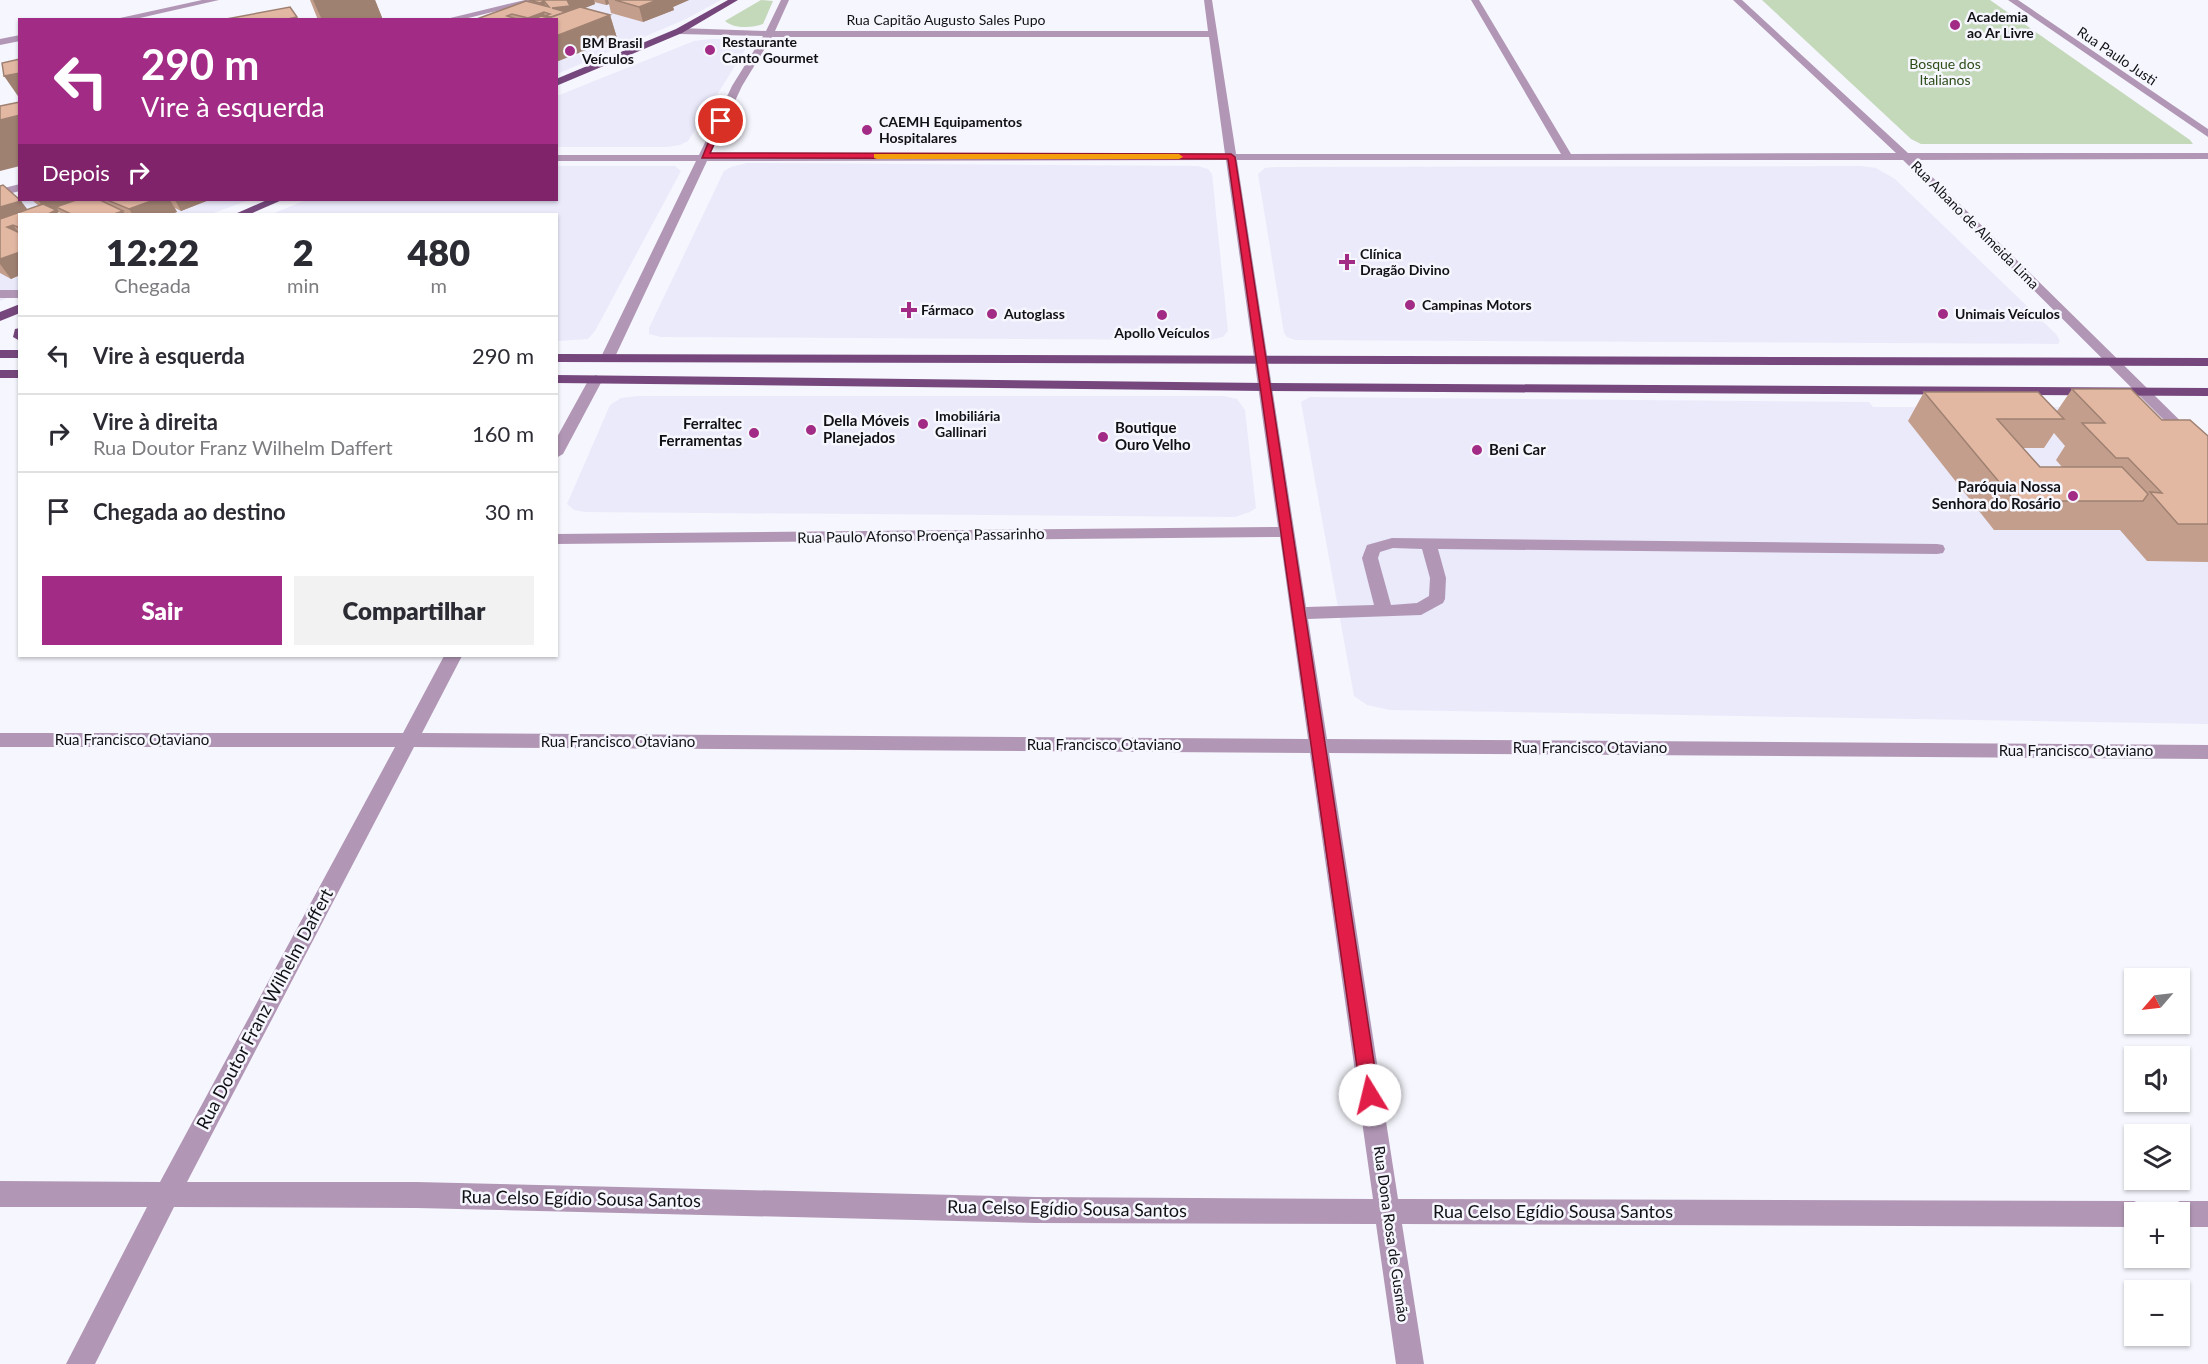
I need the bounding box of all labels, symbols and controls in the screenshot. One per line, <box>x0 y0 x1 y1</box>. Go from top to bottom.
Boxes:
place label: Academia ao Ar Livre <box>1966 8 2034 41</box>
street label: Rua Capitão Augusto Sales Pupo <box>847 11 1045 28</box>
marker: Academia ao Ar Livre <box>1948 18 1962 32</box>
street label: Rua Paulo Justi <box>2074 23 2160 88</box>
place label: Restaurante Canto Gourmet <box>722 33 819 66</box>
place label: BM Brasil Veículos <box>581 34 642 67</box>
text: 290 m <box>141 39 259 89</box>
icon: left <box>42 42 120 120</box>
marker: Restaurante Canto Gourmet <box>703 43 717 57</box>
marker: BM Brasil Veículos <box>563 44 577 58</box>
park label: Bosque dos Italianos <box>1909 55 1981 88</box>
text: Vire à esquerda <box>141 90 325 123</box>
pin <box>695 95 746 146</box>
icon: arrive <box>704 104 737 137</box>
place label: CAEMH Equipamentos Hospitalares <box>879 113 1022 146</box>
marker: CAEMH Equipamentos Hospitalares <box>860 123 874 137</box>
icon: right <box>122 156 155 189</box>
street label: Rua Albano de Almeida Lima <box>1908 157 2043 292</box>
text: Depois <box>42 159 110 186</box>
text: 12:22 <box>106 230 199 274</box>
text: 2 <box>293 230 314 274</box>
text: 480 <box>407 230 470 274</box>
place label: Clínica Dragão Divino <box>1360 245 1450 278</box>
marker: Clínica Dragão Divino <box>1338 253 1356 271</box>
text: Chegada <box>114 273 191 297</box>
text: min <box>287 273 319 297</box>
text: m <box>430 273 447 297</box>
place label: Campinas Motors <box>1422 296 1532 313</box>
marker: Campinas Motors <box>1403 298 1417 312</box>
place label: Fármaco <box>921 301 974 318</box>
marker: Fármaco <box>902 303 916 317</box>
place label: Autoglass <box>1003 305 1065 322</box>
place label: Unimais Veículos <box>1955 305 2060 322</box>
marker: Autoglass <box>985 307 999 321</box>
marker: Unimais Veículos <box>1936 307 1950 321</box>
marker: Apollo Veículos <box>1155 308 1169 322</box>
place label: Apollo Veículos <box>1113 324 1210 341</box>
icon: left <box>42 339 75 372</box>
text: Vire à esquerda <box>93 342 245 369</box>
text: 290 m <box>472 342 534 369</box>
place label: Imobiliária Gallinari <box>935 407 1000 440</box>
text: Vire à direita <box>93 408 218 435</box>
place label: Della Móveis Planejados <box>823 411 910 446</box>
place label: Ferraltec Ferramentas <box>659 414 742 449</box>
icon: right <box>42 417 75 450</box>
marker: Imobiliária Gallinari <box>916 417 930 431</box>
place label: Boutique Ouro Velho <box>1115 418 1191 453</box>
text: 160 m <box>472 420 534 447</box>
marker: Della Móveis Planejados <box>804 423 818 437</box>
marker: Ferraltec Ferramentas <box>747 426 761 440</box>
marker: Boutique Ouro Velho <box>1096 430 1110 444</box>
text: Rua Doutor Franz Wilhelm Daffert <box>93 435 393 459</box>
place label: Beni Car <box>1489 440 1546 458</box>
marker: Beni Car <box>1470 443 1484 457</box>
place label: Paróquia Nossa Senhora do Rosário <box>1932 477 2061 512</box>
marker: Paróquia Nossa Senhora do Rosário <box>2066 489 2080 503</box>
icon: arrive <box>42 495 75 528</box>
text: Chegada ao destino <box>93 498 286 525</box>
text: 30 m <box>485 498 534 525</box>
street label: Rua Paulo Afonso Proença Passarinho <box>797 524 1045 546</box>
button: Sair <box>42 576 282 645</box>
button: Compartilhar <box>294 576 534 645</box>
street label: Rua Francisco Otaviano <box>55 730 209 748</box>
street label: Rua Francisco Otaviano <box>541 732 695 750</box>
street label: Rua Francisco Otaviano <box>1027 735 1181 753</box>
street label: Rua Francisco Otaviano <box>1513 738 1667 756</box>
street label: Rua Francisco Otaviano <box>1999 741 2153 759</box>
street label: Rua Doutor Franz Wilhelm Daffert <box>191 884 337 1133</box>
north arrow <box>2124 968 2190 1034</box>
map controls <box>2124 968 2190 1346</box>
button: sound <box>2124 1046 2190 1112</box>
position arrow <box>1338 1063 1402 1127</box>
button: layers <box>2124 1124 2190 1190</box>
street label: Rua Dona Rosa de Gusmão <box>1371 1145 1413 1323</box>
street label: Rua Celso Egídio Sousa Santos <box>461 1185 701 1211</box>
street label: Rua Celso Egídio Sousa Santos <box>947 1195 1187 1221</box>
street label: Rua Celso Egídio Sousa Santos <box>1433 1200 1673 1222</box>
button: + <box>2124 1202 2190 1268</box>
button: − <box>2124 1280 2190 1346</box>

